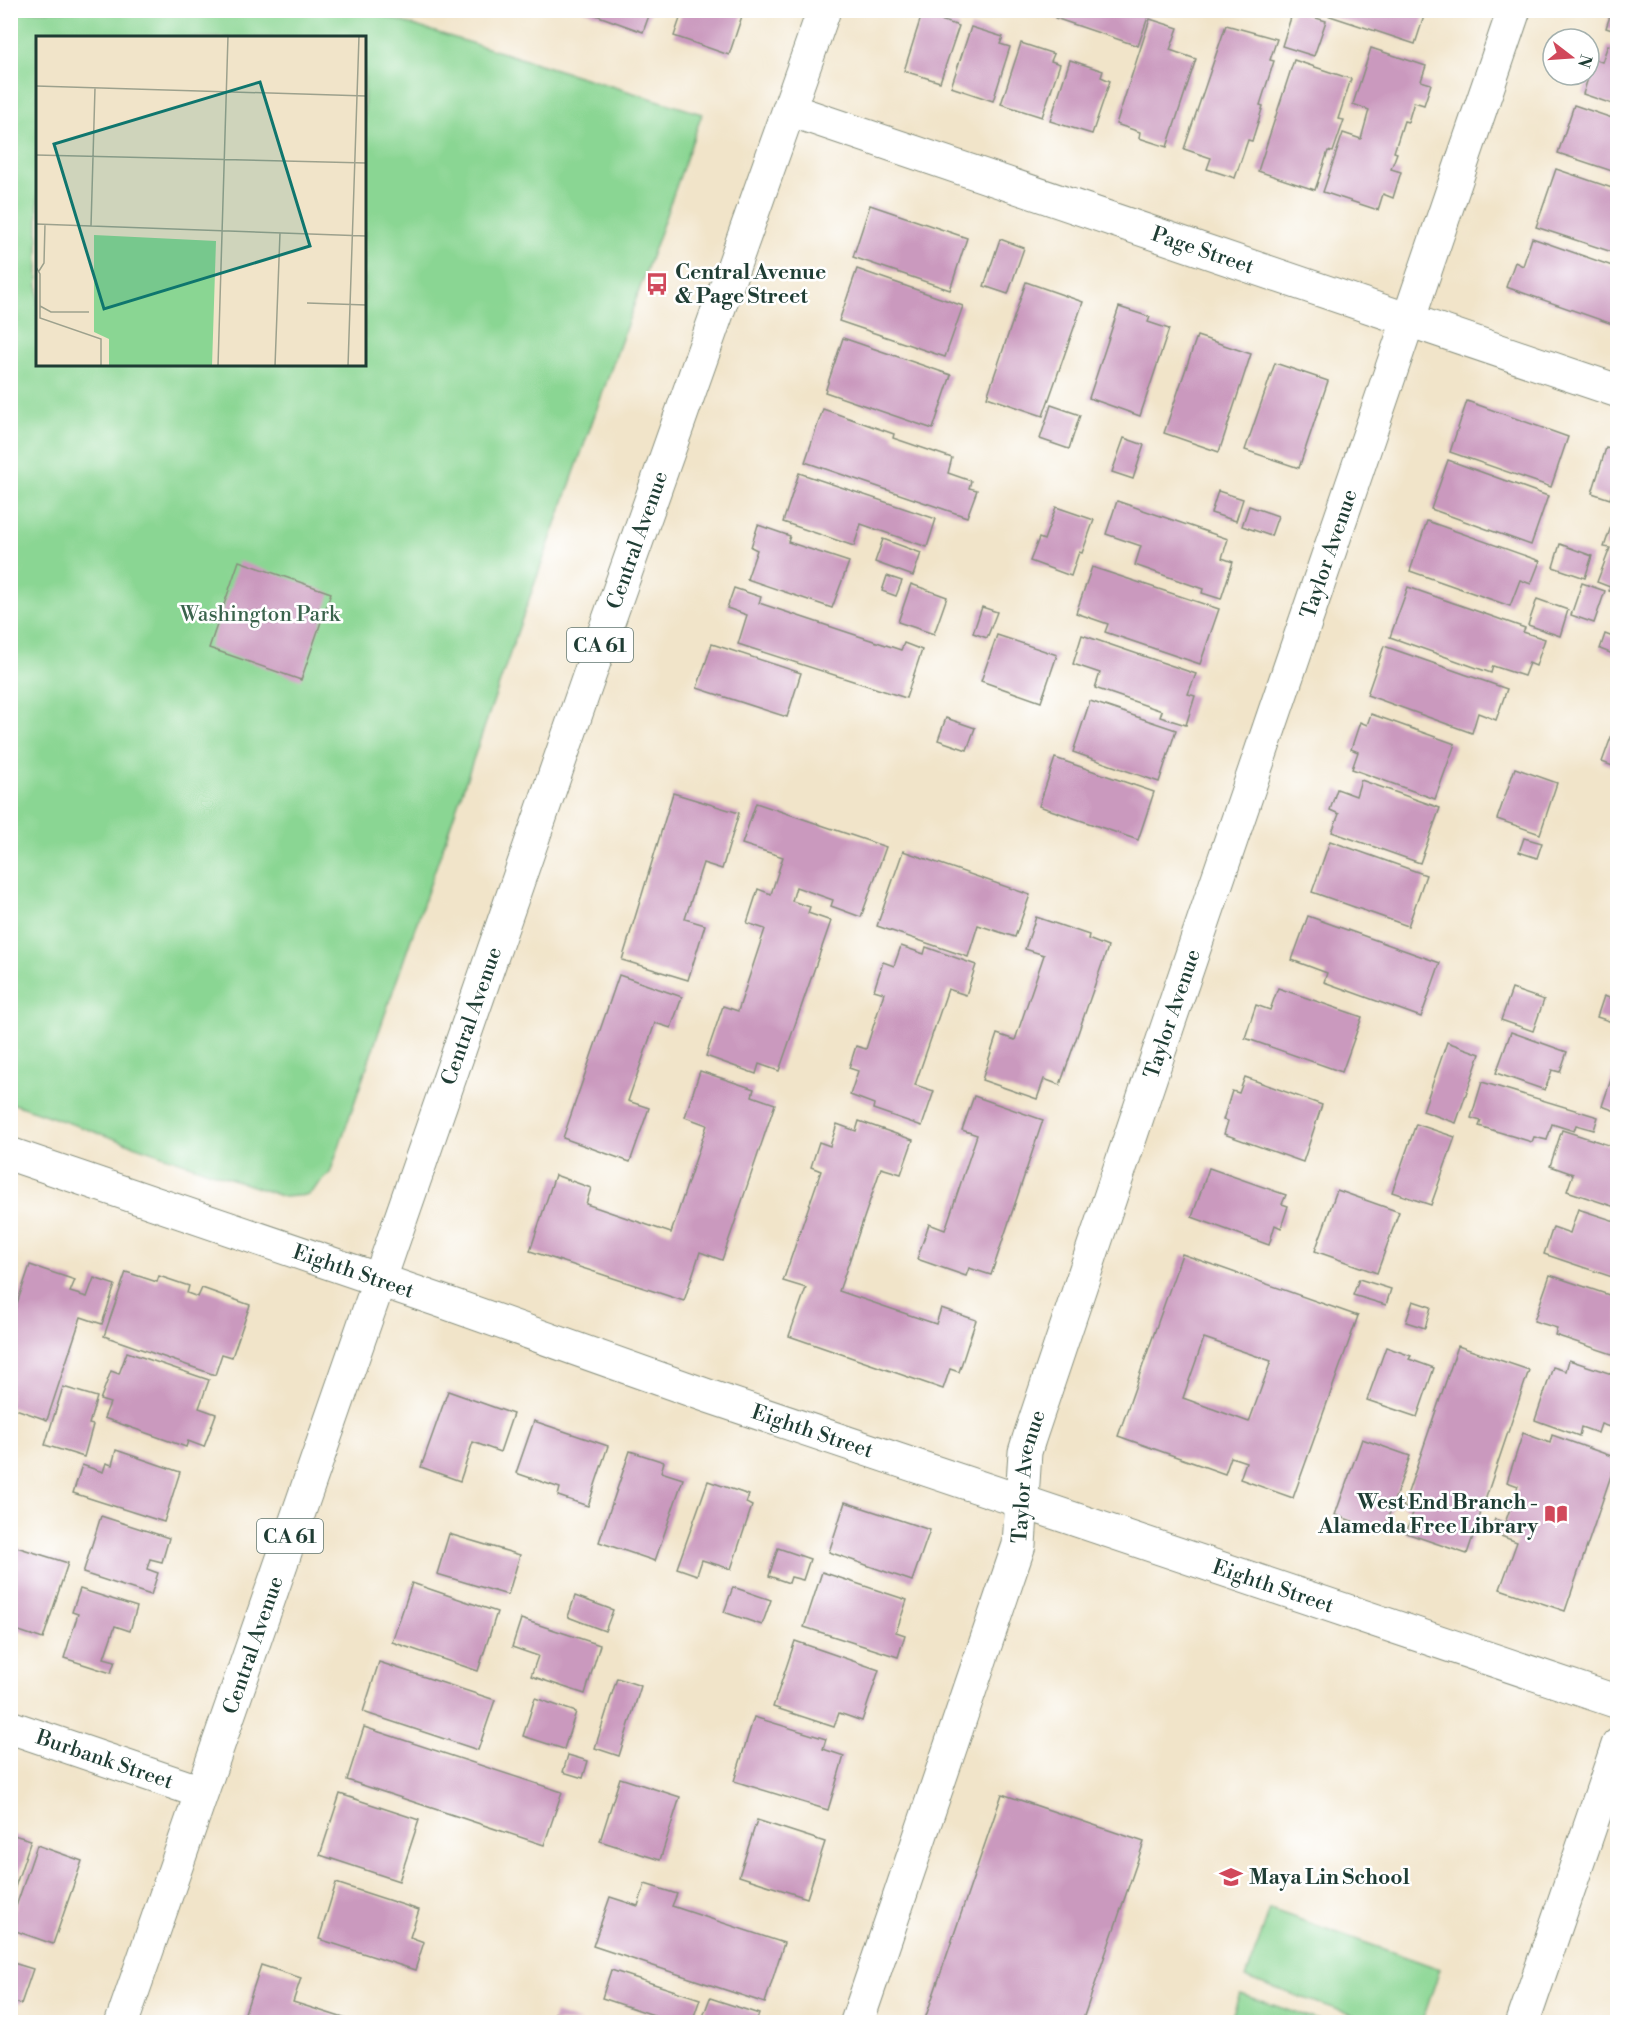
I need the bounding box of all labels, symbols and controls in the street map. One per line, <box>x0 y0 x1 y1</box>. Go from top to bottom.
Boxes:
north arrow <box>1541 27 1601 87</box>
inset map <box>36 36 366 366</box>
text: N <box>1573 52 1596 70</box>
street label: Page Street <box>1148 222 1258 281</box>
place label: Central Avenue & Page Street <box>675 260 826 310</box>
bus stop icon: Central Avenue & Page Street <box>644 271 670 297</box>
street label: Central Avenue <box>602 468 674 613</box>
street label: Taylor Avenue <box>1295 486 1364 622</box>
park label: Washington Park <box>179 602 341 628</box>
road number: CA 61 <box>567 628 633 662</box>
street label: Central Avenue <box>436 944 508 1089</box>
street label: Taylor Avenue <box>1139 946 1207 1082</box>
street label: Eighth Street <box>289 1239 418 1305</box>
street label: Eighth Street <box>748 1400 877 1465</box>
street label: Taylor Avenue <box>1007 1407 1052 1544</box>
place label: West End Branch - Alameda Free Library <box>1317 1490 1538 1540</box>
library icon: West End Branch - Alameda Free Library <box>1543 1501 1569 1527</box>
road number: CA 61 <box>257 1519 323 1553</box>
street label: Eighth Street <box>1209 1555 1337 1620</box>
street label: Central Avenue <box>218 1573 290 1718</box>
street label: Burbank Street <box>31 1724 177 1796</box>
school or university icon: Maya Lin School <box>1218 1864 1244 1890</box>
place label: Maya Lin School <box>1249 1865 1410 1891</box>

